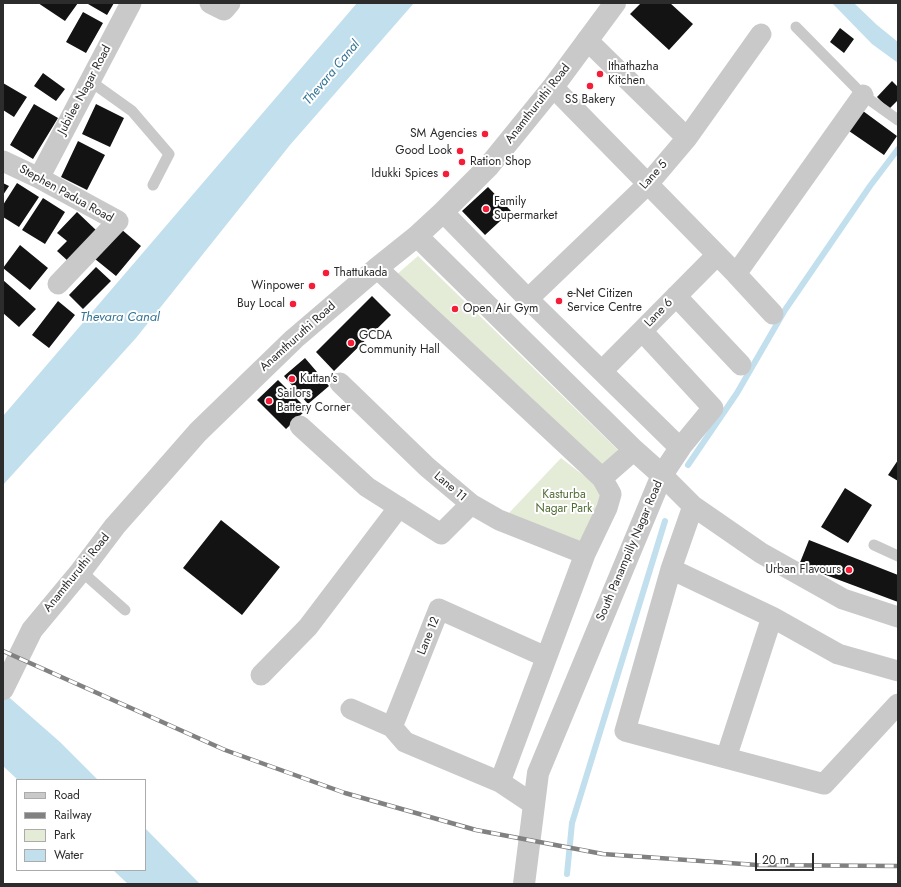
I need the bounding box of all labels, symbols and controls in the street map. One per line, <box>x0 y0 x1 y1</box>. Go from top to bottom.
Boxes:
water label: Thevara Canal <box>300 38 364 108</box>
street label: Jubilee Nagar Road <box>55 43 115 137</box>
place label: Ithathazha Kitchen <box>608 60 658 88</box>
street label: Anamthuruthi Road <box>502 61 574 147</box>
marker: Ithathazha Kitchen <box>595 69 605 79</box>
marker: SS Bakery <box>585 81 595 91</box>
place label: SS Bakery <box>565 93 615 107</box>
place label: SM Agencies <box>410 127 477 141</box>
marker: SM Agencies <box>480 129 490 139</box>
place label: Good Look <box>395 144 452 158</box>
marker: Good Look <box>455 146 465 156</box>
place label: Ration Shop <box>470 155 531 169</box>
marker: Ration Shop <box>457 157 467 167</box>
street label: Lane 5 <box>637 158 671 192</box>
street label: Stephen Padua Road <box>16 162 116 226</box>
place label: Idukki Spices <box>371 167 438 181</box>
marker: Idukki Spices <box>441 169 451 179</box>
place label: Family Supermarket <box>494 195 557 223</box>
marker: Family Supermarket <box>481 204 491 214</box>
place label: Thattukada <box>334 266 387 280</box>
marker: Thattukada <box>321 268 331 278</box>
place label: Winpower <box>251 279 304 293</box>
marker: Winpower <box>307 281 317 291</box>
place label: e-Net Citizen Service Centre <box>567 287 642 315</box>
marker: e-Net Citizen Service Centre <box>554 296 564 306</box>
street label: Lane 6 <box>642 296 676 330</box>
place label: Buy Local <box>237 297 285 311</box>
street label: Anamthuruthi Road <box>257 299 339 375</box>
marker: Buy Local <box>288 299 298 309</box>
place label: Open Air Gym <box>463 302 538 316</box>
marker: Open Air Gym <box>450 304 460 314</box>
water label: Thevara Canal <box>80 310 160 326</box>
place label: GCDA Community Hall <box>359 329 440 357</box>
marker: GCDA Community Hall <box>346 338 356 348</box>
place label: Kuttan's <box>300 372 337 386</box>
marker: Kuttan's <box>287 374 297 384</box>
place label: Sailors Battery Corner <box>277 387 350 415</box>
marker: Sailors Battery Corner <box>264 396 274 406</box>
street label: Lane 11 <box>431 469 469 505</box>
street label: South Panampilly Nagar Road <box>594 479 666 623</box>
park label: Kasturba Nagar Park <box>536 488 592 516</box>
street label: Anamthuruthi Road <box>41 531 113 615</box>
place label: Urban Flavours <box>765 563 841 577</box>
marker: Urban Flavours <box>844 565 854 575</box>
street label: Lane 12 <box>415 615 443 657</box>
legend <box>16 779 146 871</box>
text: Road <box>54 786 80 804</box>
text: Railway <box>54 806 92 824</box>
text: Park <box>54 826 75 844</box>
scale bar <box>757 845 816 871</box>
text: Water <box>54 846 84 864</box>
text: 20 m <box>762 851 789 869</box>

